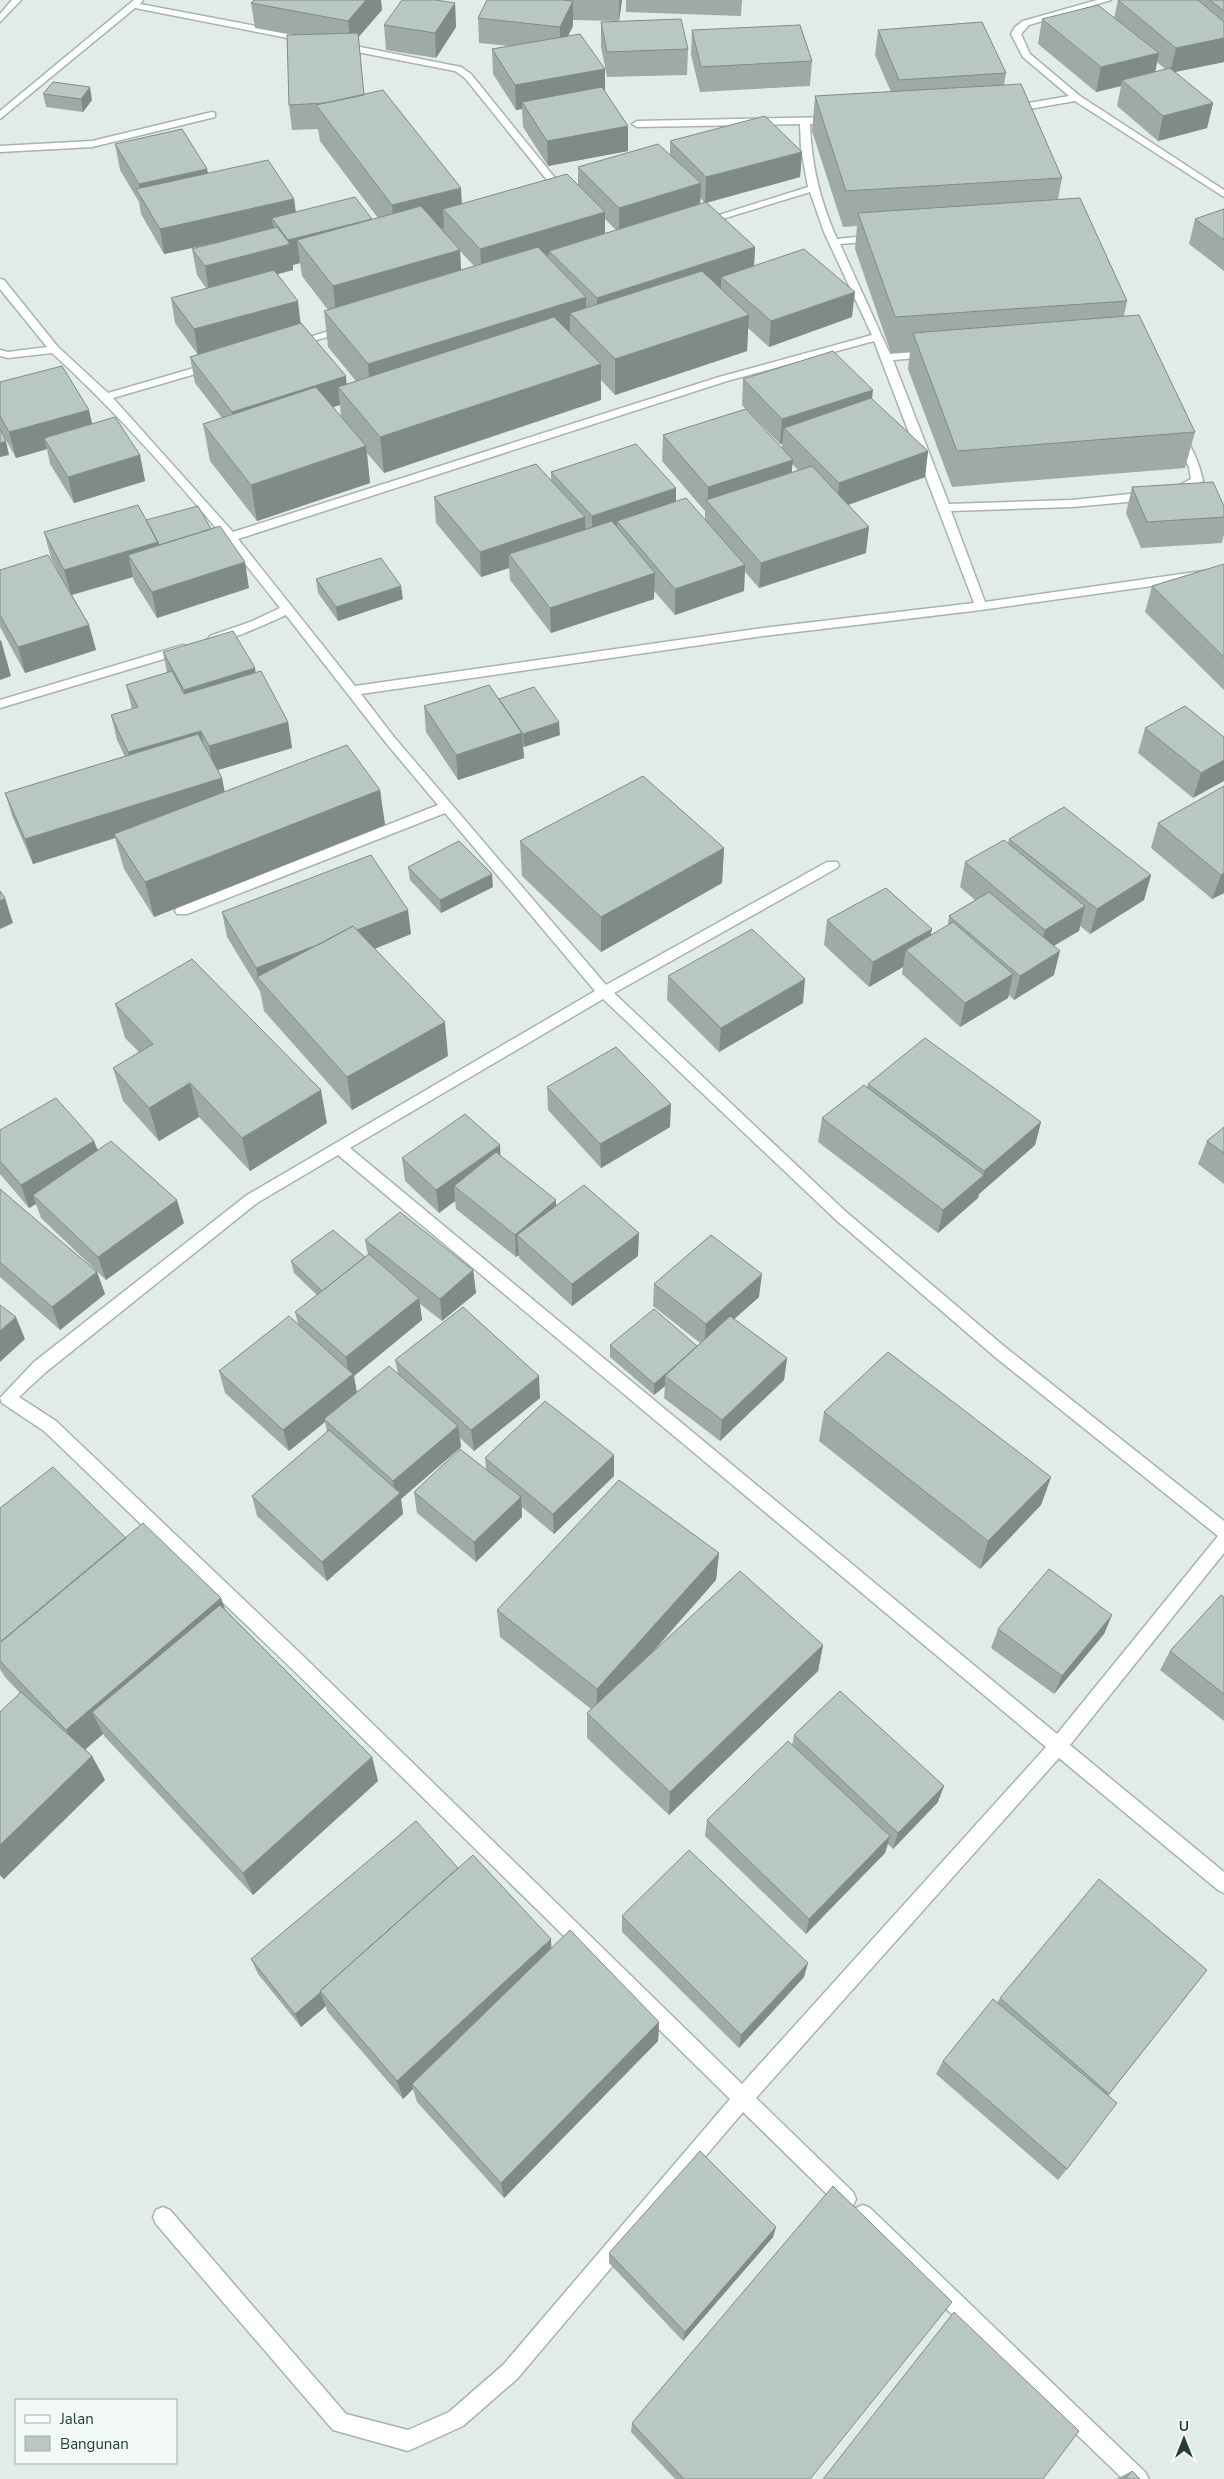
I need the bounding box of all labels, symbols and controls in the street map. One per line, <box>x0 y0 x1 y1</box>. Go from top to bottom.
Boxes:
legend <box>15 2399 178 2464</box>
text: Jalan <box>59 2409 94 2429</box>
north arrow <box>1159 2414 1209 2464</box>
text: U <box>1179 2417 1189 2436</box>
text: Bangunan <box>60 2434 129 2454</box>

